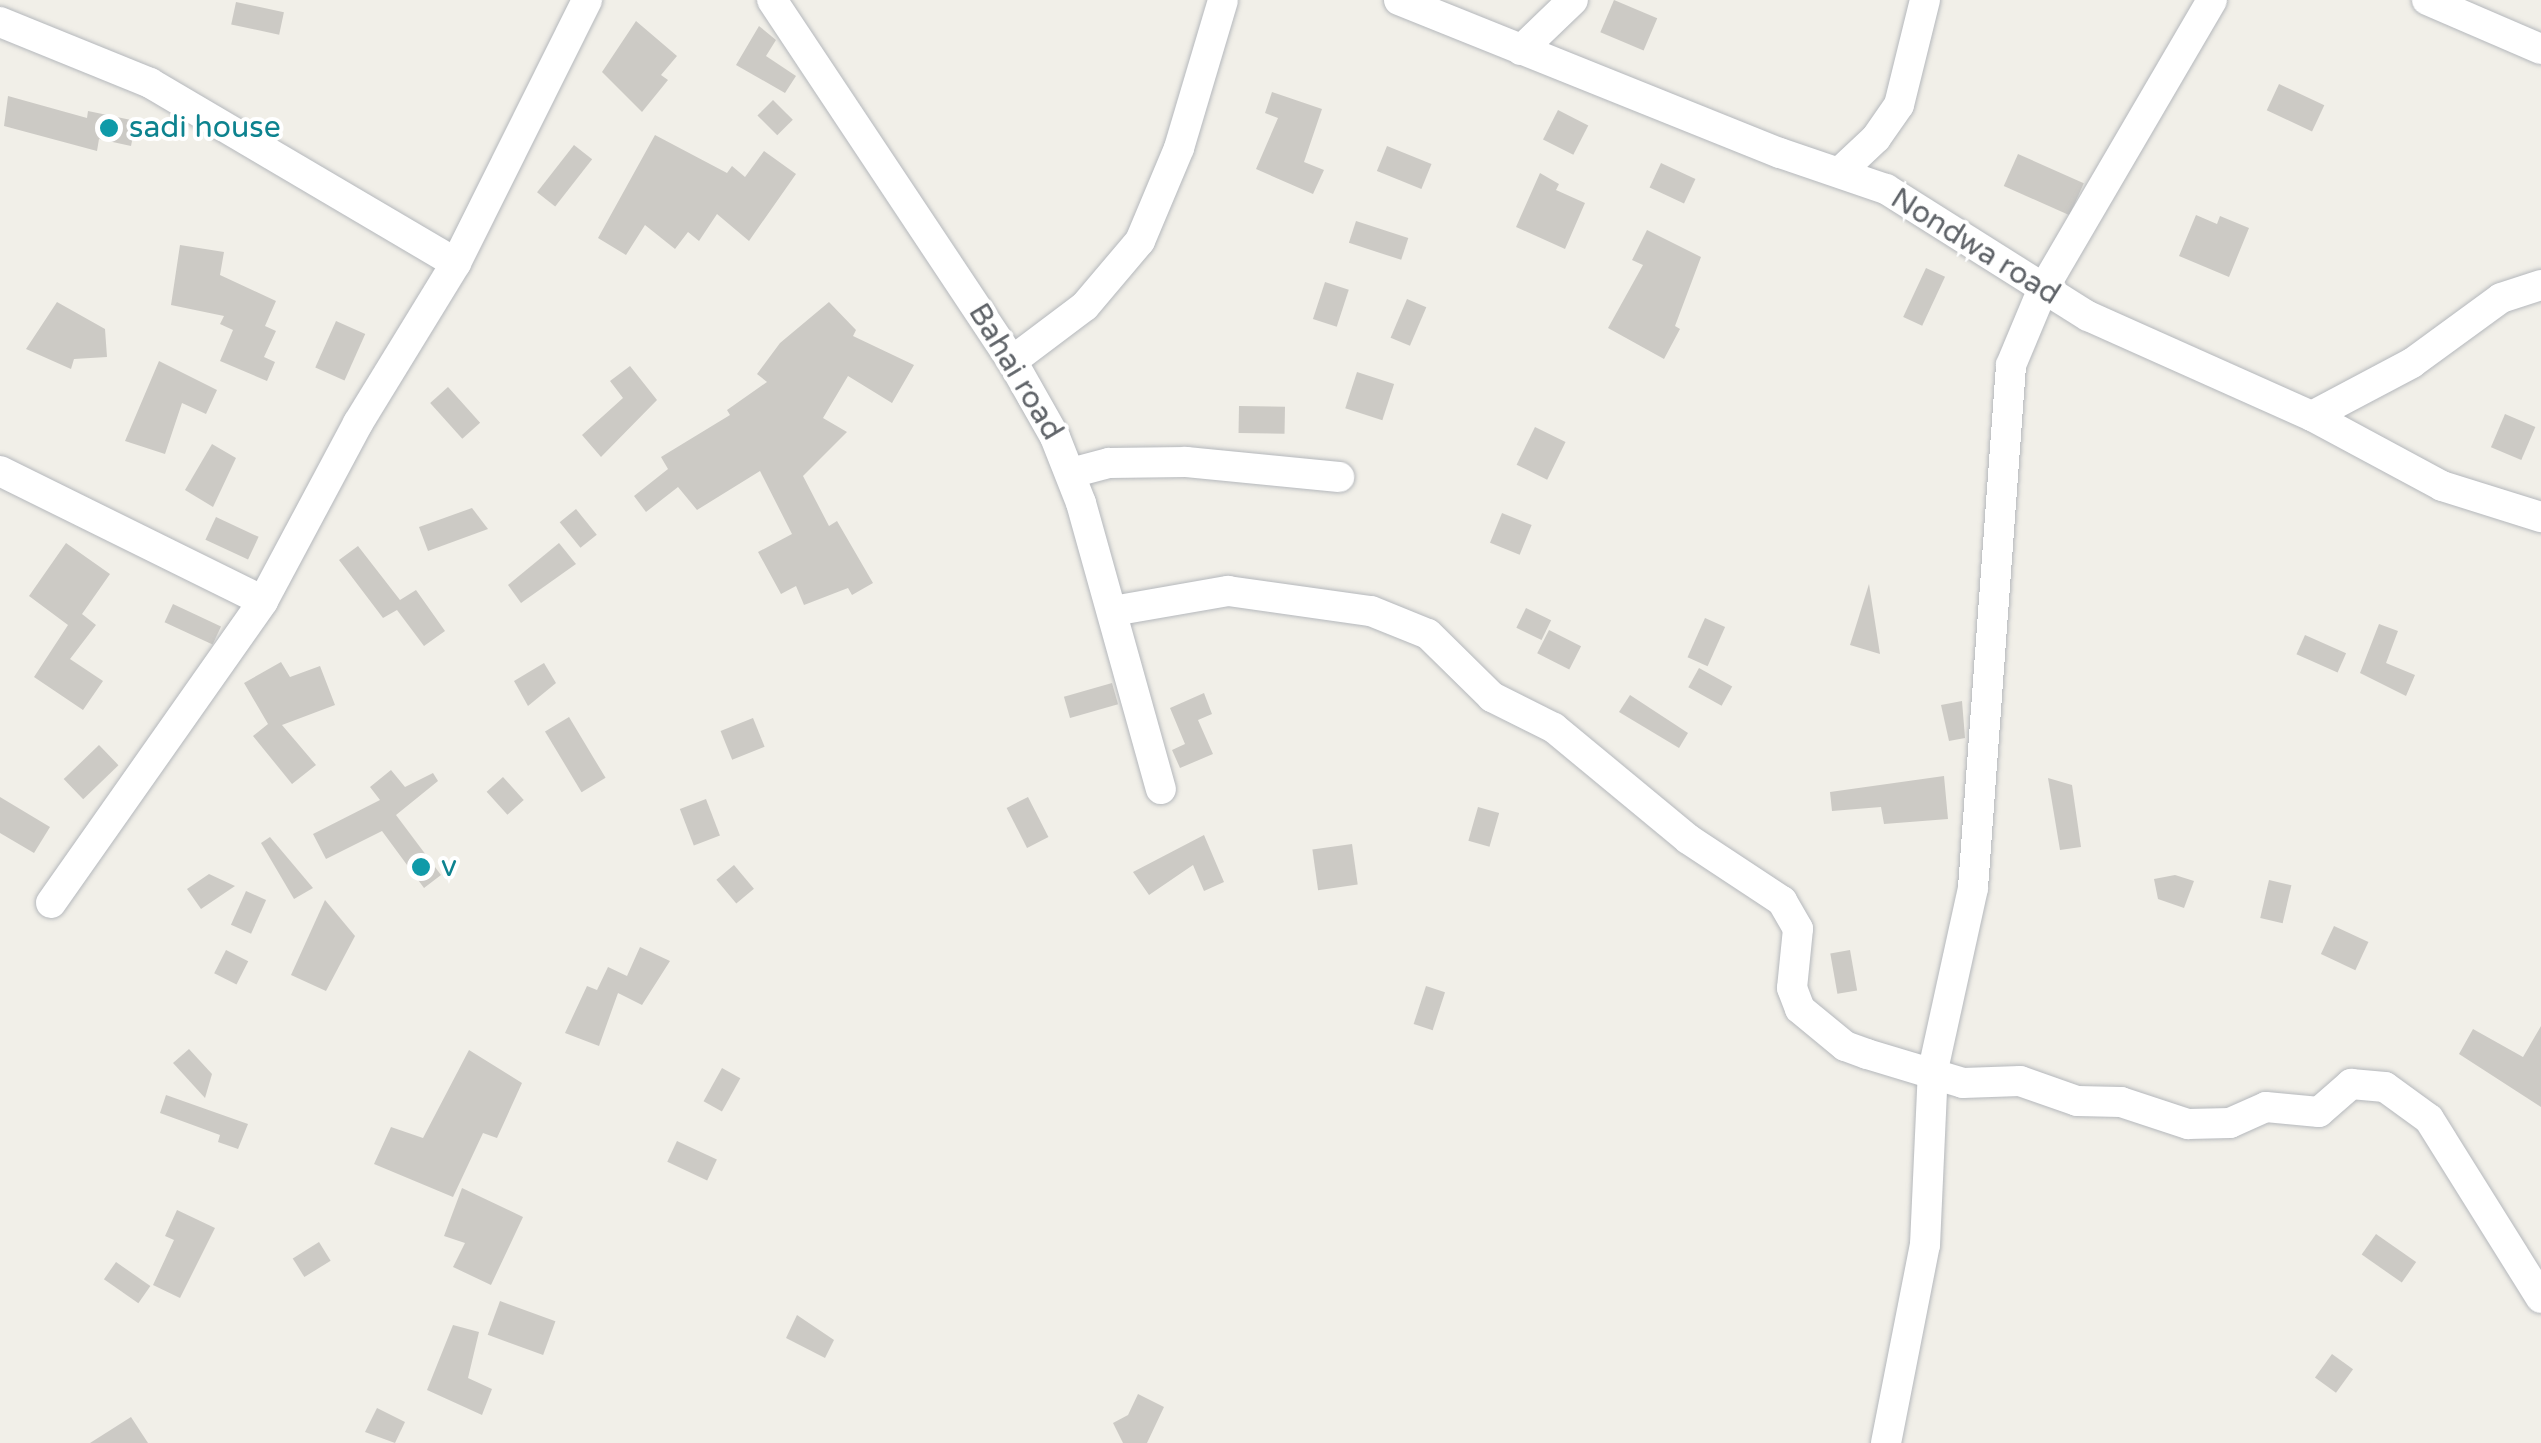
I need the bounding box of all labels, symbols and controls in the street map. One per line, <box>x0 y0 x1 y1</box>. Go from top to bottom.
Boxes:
place label: sadi house <box>129 110 281 146</box>
marker: sadi house <box>98 117 120 139</box>
street label: Nondwa road <box>1884 181 2066 313</box>
street label: Bahai road <box>960 297 1070 447</box>
place label: v <box>441 849 457 885</box>
marker: v <box>410 856 432 878</box>

